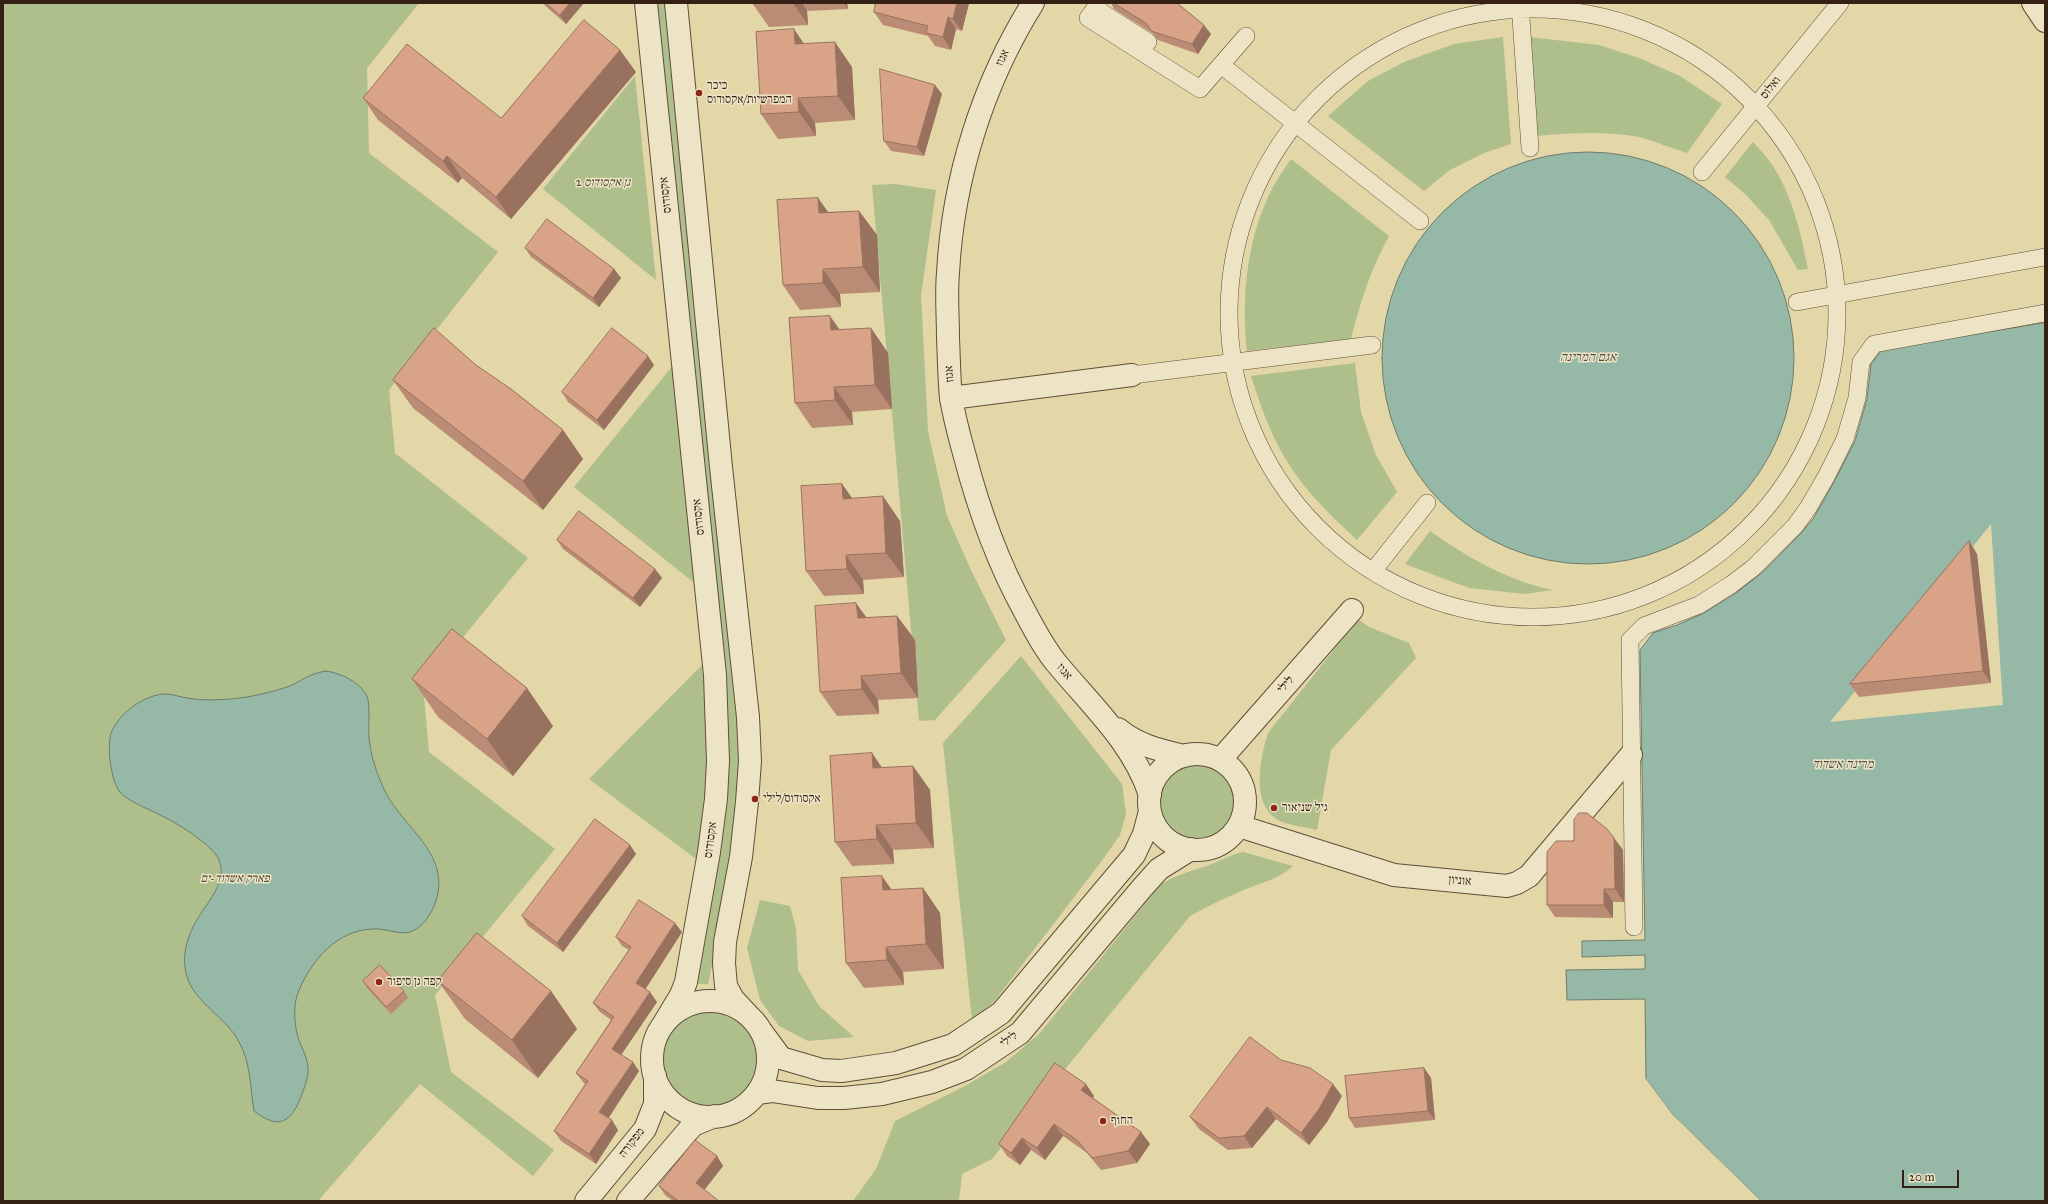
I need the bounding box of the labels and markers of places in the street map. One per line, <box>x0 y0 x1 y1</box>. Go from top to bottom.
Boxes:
place label: כיכר המפרשיות/אקסודוס <box>707 79 792 107</box>
marker: כיכר המפרשיות/אקסודוס <box>694 88 704 98</box>
place label: אקסודוס/לילי <box>763 792 821 806</box>
marker: אקסודוס/לילי <box>750 794 760 804</box>
place label: גיל שניאור <box>1282 801 1328 815</box>
marker: גיל שניאור <box>1269 803 1279 813</box>
place label: קפה גן סיפור <box>387 975 442 989</box>
marker: קפה גן סיפור <box>374 977 384 987</box>
place label: החוף <box>1111 1114 1133 1128</box>
marker: החוף <box>1098 1116 1108 1126</box>

